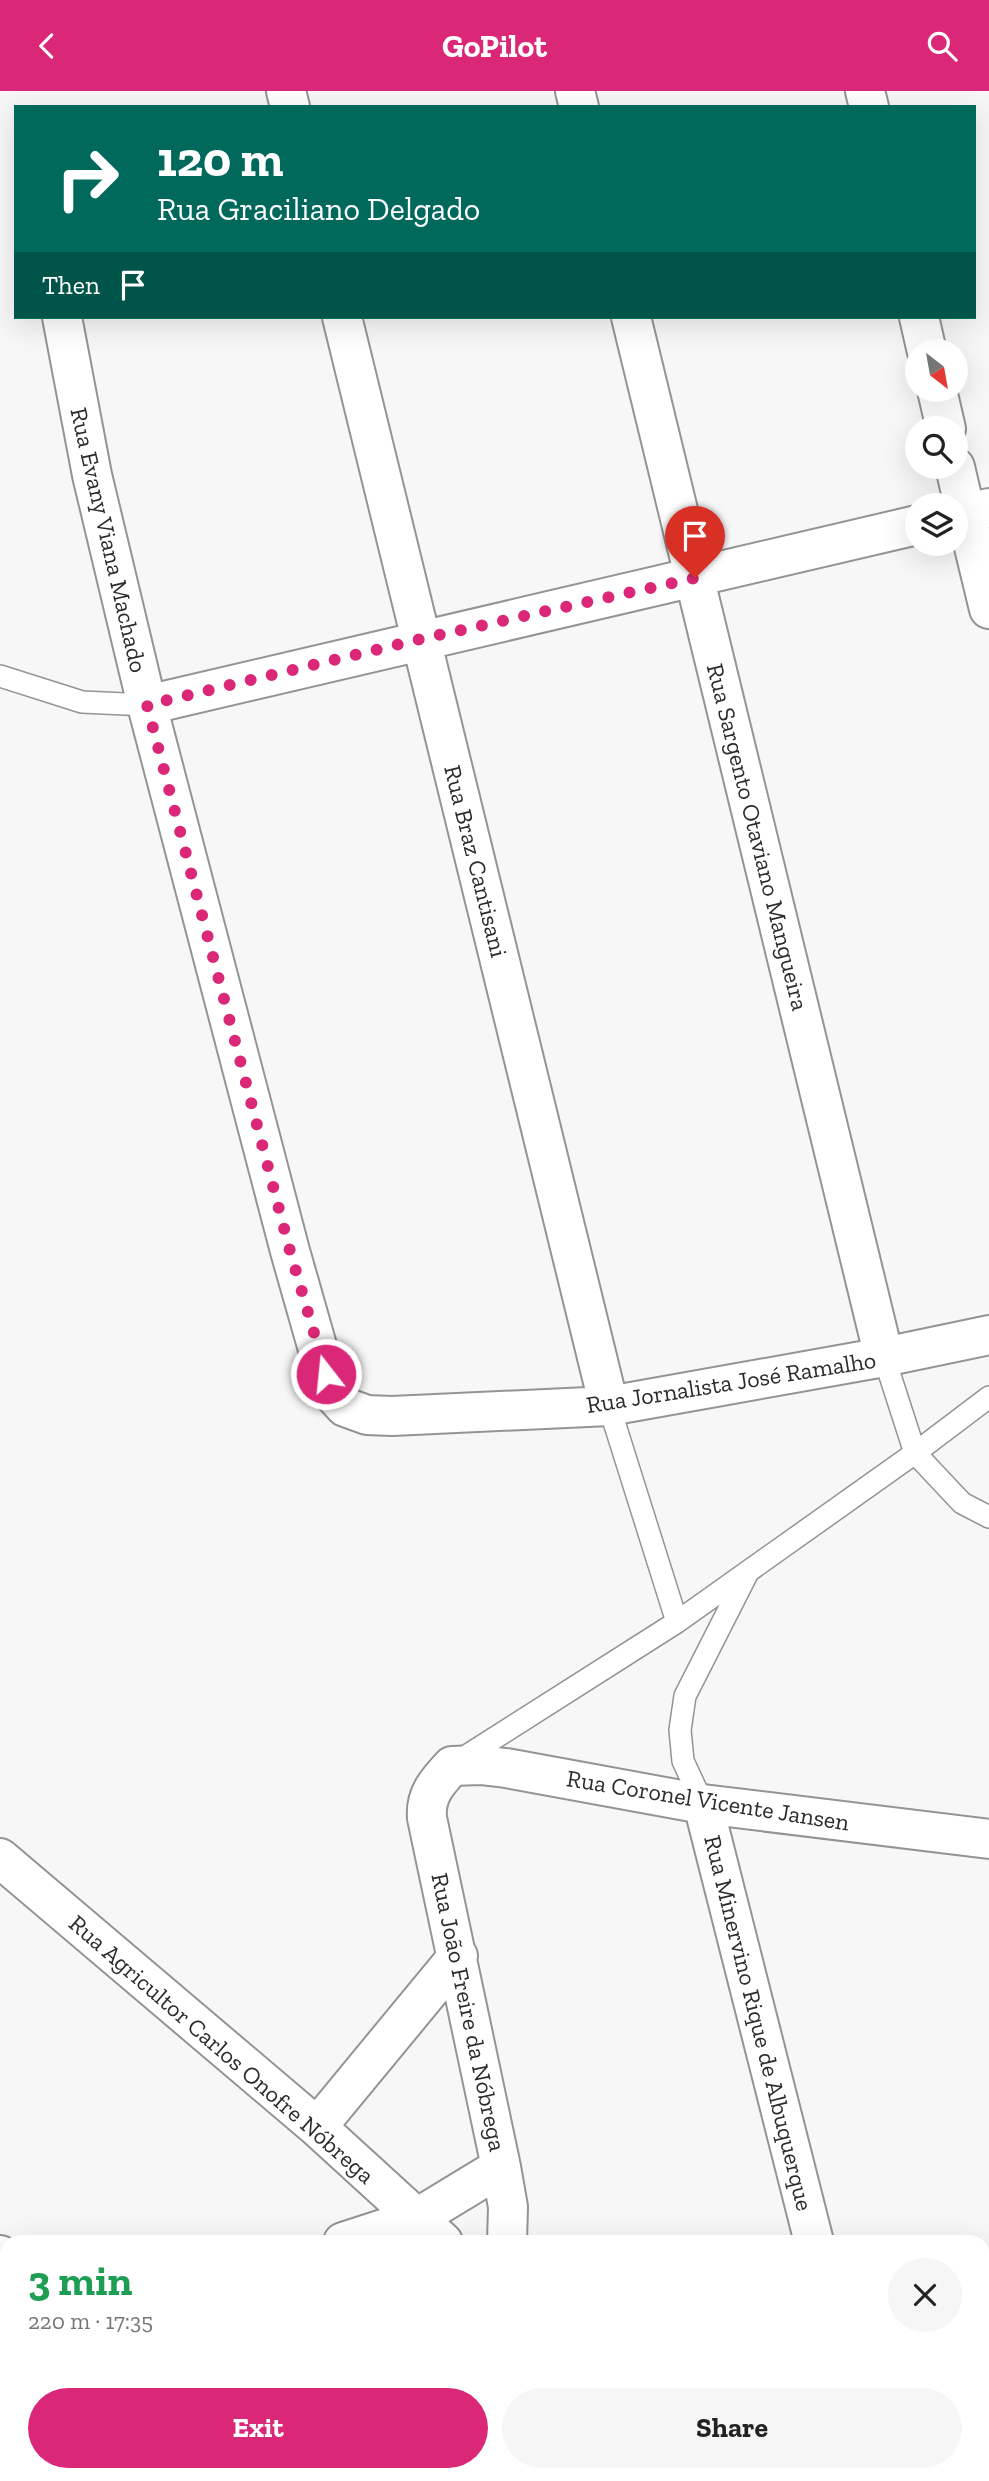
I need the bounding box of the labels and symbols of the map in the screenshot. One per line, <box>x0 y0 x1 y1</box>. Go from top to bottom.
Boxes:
north arrow <box>905 339 968 403</box>
street label: Rua Evany Viana Machado <box>64 405 154 675</box>
pin <box>665 506 725 578</box>
street label: Rua Sargento Otaviano Mangueira <box>701 660 815 1014</box>
street label: Rua Braz Cantisani <box>438 762 514 960</box>
position arrow <box>289 1337 363 1411</box>
street label: Rua Jornalista José Ramalho <box>584 1345 878 1419</box>
street label: Rua Coronel Vicente Jansen <box>565 1763 852 1837</box>
street label: Rua Minervino Rique de Albuquerque <box>698 1832 820 2214</box>
street label: Rua João Freire da Nóbrega <box>425 1870 513 2154</box>
street label: Rua Agricultor Carlos Onofre Nóbrega <box>63 1908 381 2190</box>

